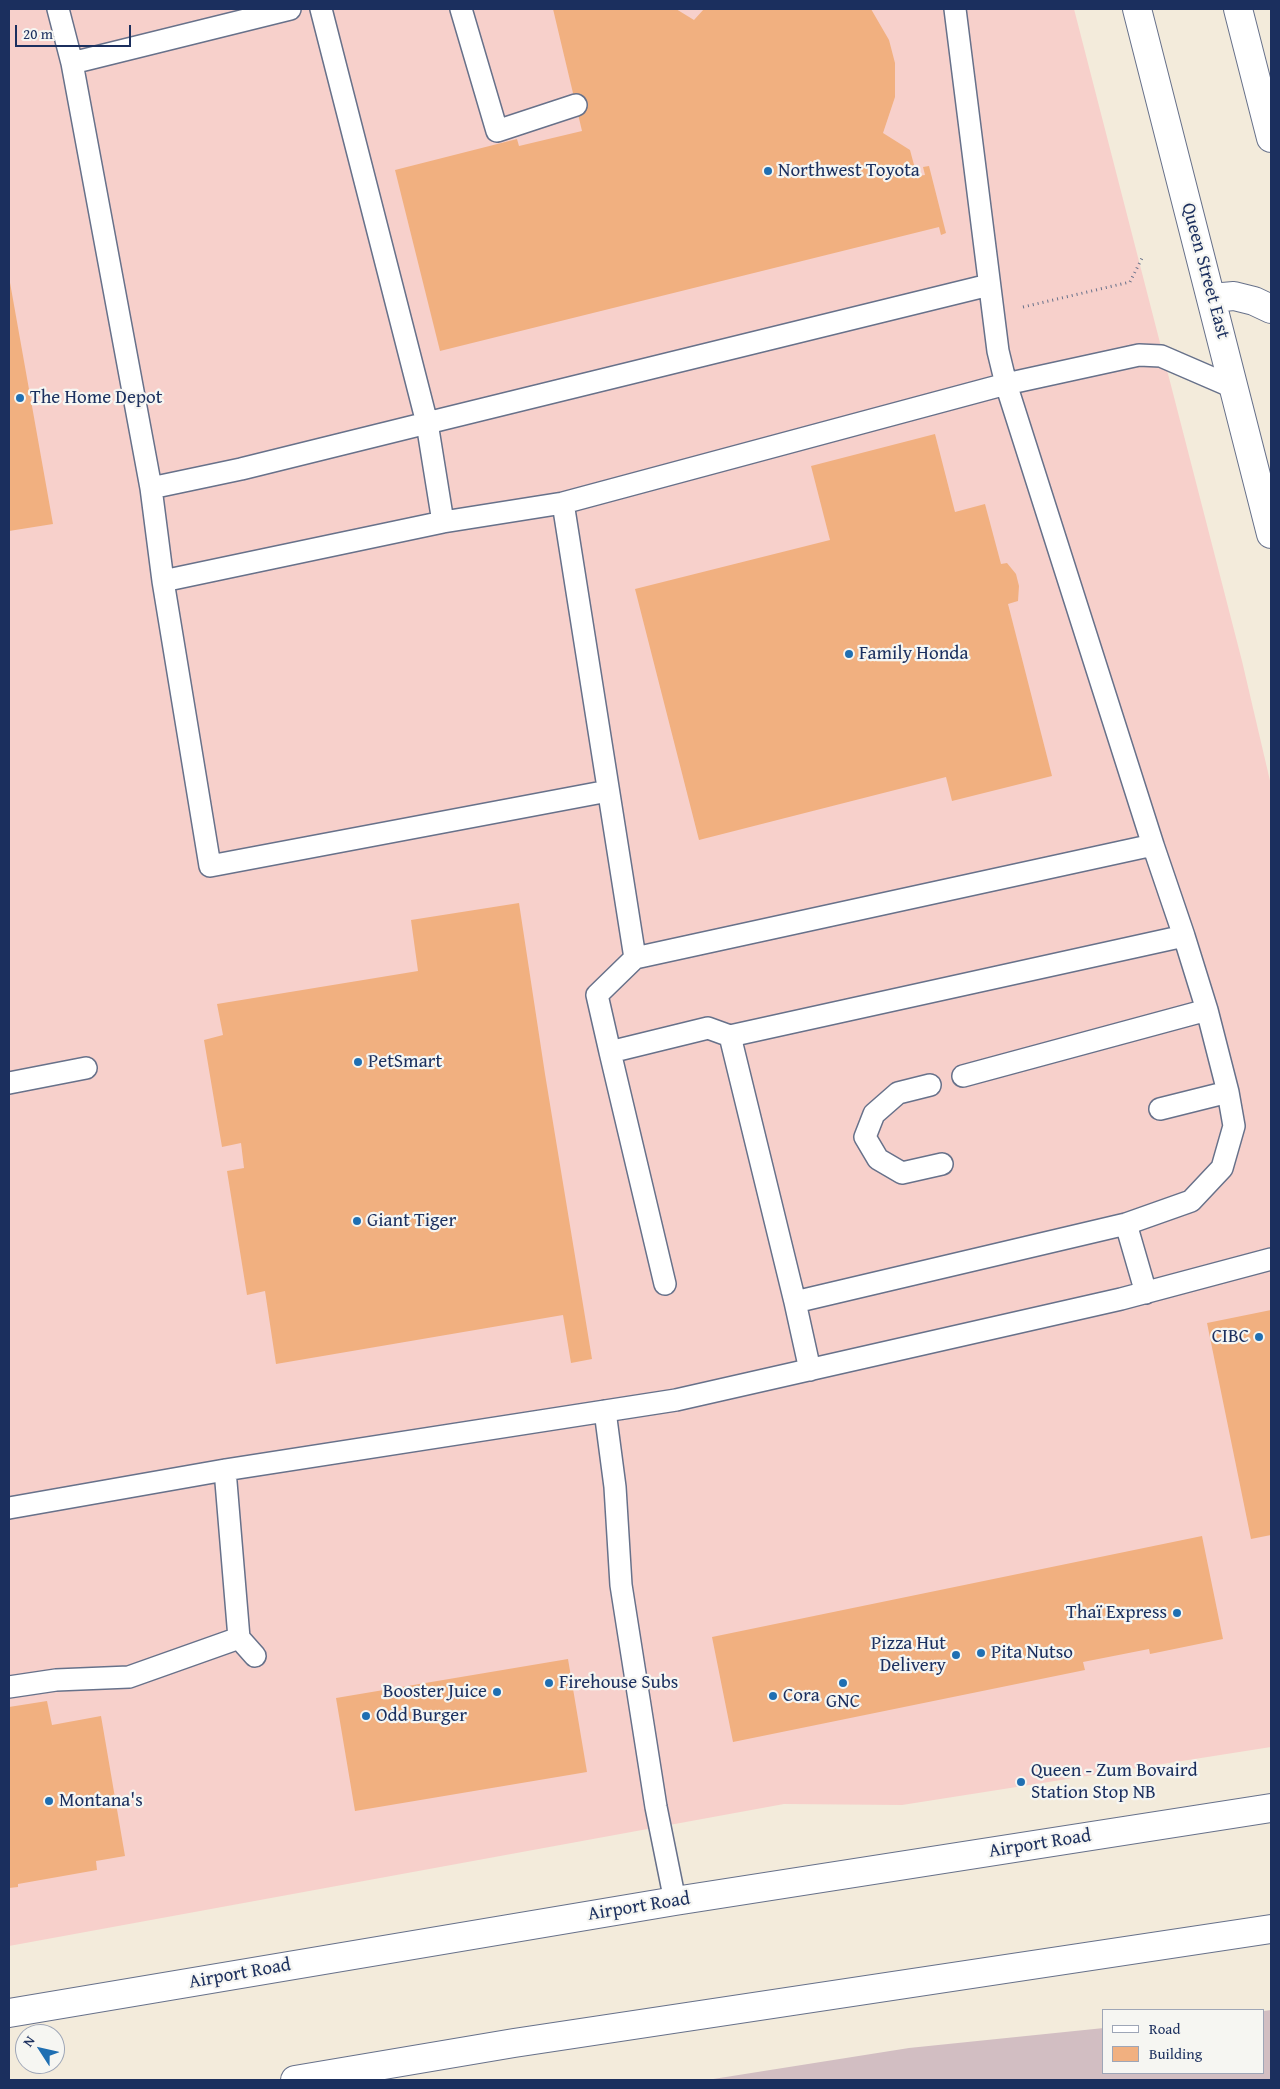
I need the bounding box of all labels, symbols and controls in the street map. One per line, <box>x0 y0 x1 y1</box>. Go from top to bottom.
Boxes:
scale bar <box>18 15 134 47</box>
text: 20 m <box>23 23 53 44</box>
place label: Northwest Toyota <box>778 160 920 182</box>
marker: Northwest Toyota <box>762 165 774 177</box>
street label: Queen Street East <box>1176 201 1234 341</box>
place label: The Home Depot <box>30 387 162 409</box>
marker: The Home Depot <box>14 392 26 404</box>
place label: Family Honda <box>859 643 968 665</box>
marker: Family Honda <box>843 648 855 660</box>
place label: PetSmart <box>368 1051 442 1073</box>
marker: PetSmart <box>352 1056 364 1068</box>
place label: Giant Tiger <box>367 1210 456 1232</box>
marker: Giant Tiger <box>351 1215 363 1227</box>
place label: CIBC <box>1212 1326 1249 1348</box>
marker: CIBC <box>1253 1331 1265 1343</box>
place label: Thaï Express <box>1066 1602 1167 1624</box>
marker: Thaï Express <box>1171 1607 1183 1619</box>
place label: Pizza Hut Delivery <box>871 1633 946 1677</box>
place label: Pita Nutso <box>991 1642 1073 1664</box>
marker: Pita Nutso <box>975 1647 987 1659</box>
marker: Pizza Hut Delivery <box>950 1649 962 1661</box>
place label: Firehouse Subs <box>559 1672 678 1694</box>
marker: Firehouse Subs <box>543 1677 555 1689</box>
marker: GNC <box>837 1677 849 1689</box>
place label: Booster Juice <box>383 1681 487 1703</box>
place label: Cora <box>783 1685 820 1707</box>
marker: Booster Juice <box>491 1686 503 1698</box>
marker: Cora <box>767 1690 779 1702</box>
place label: GNC <box>826 1691 860 1713</box>
place label: Odd Burger <box>376 1705 467 1727</box>
marker: Odd Burger <box>360 1710 372 1722</box>
place label: Queen - Zum Bovaird Station Stop NB <box>1031 1760 1198 1804</box>
marker: Queen - Zum Bovaird Station Stop NB <box>1015 1776 1027 1788</box>
place label: Montana's <box>59 1790 143 1812</box>
marker: Montana's <box>43 1795 55 1807</box>
street label: Airport Road <box>987 1825 1093 1863</box>
street label: Airport Road <box>586 1888 692 1926</box>
street label: Airport Road <box>187 1954 293 1994</box>
legend <box>1102 2009 1265 2074</box>
text: Road <box>1149 2018 1180 2039</box>
north arrow <box>15 2024 65 2074</box>
text: N <box>18 2031 39 2051</box>
text: Building <box>1149 2043 1202 2064</box>

